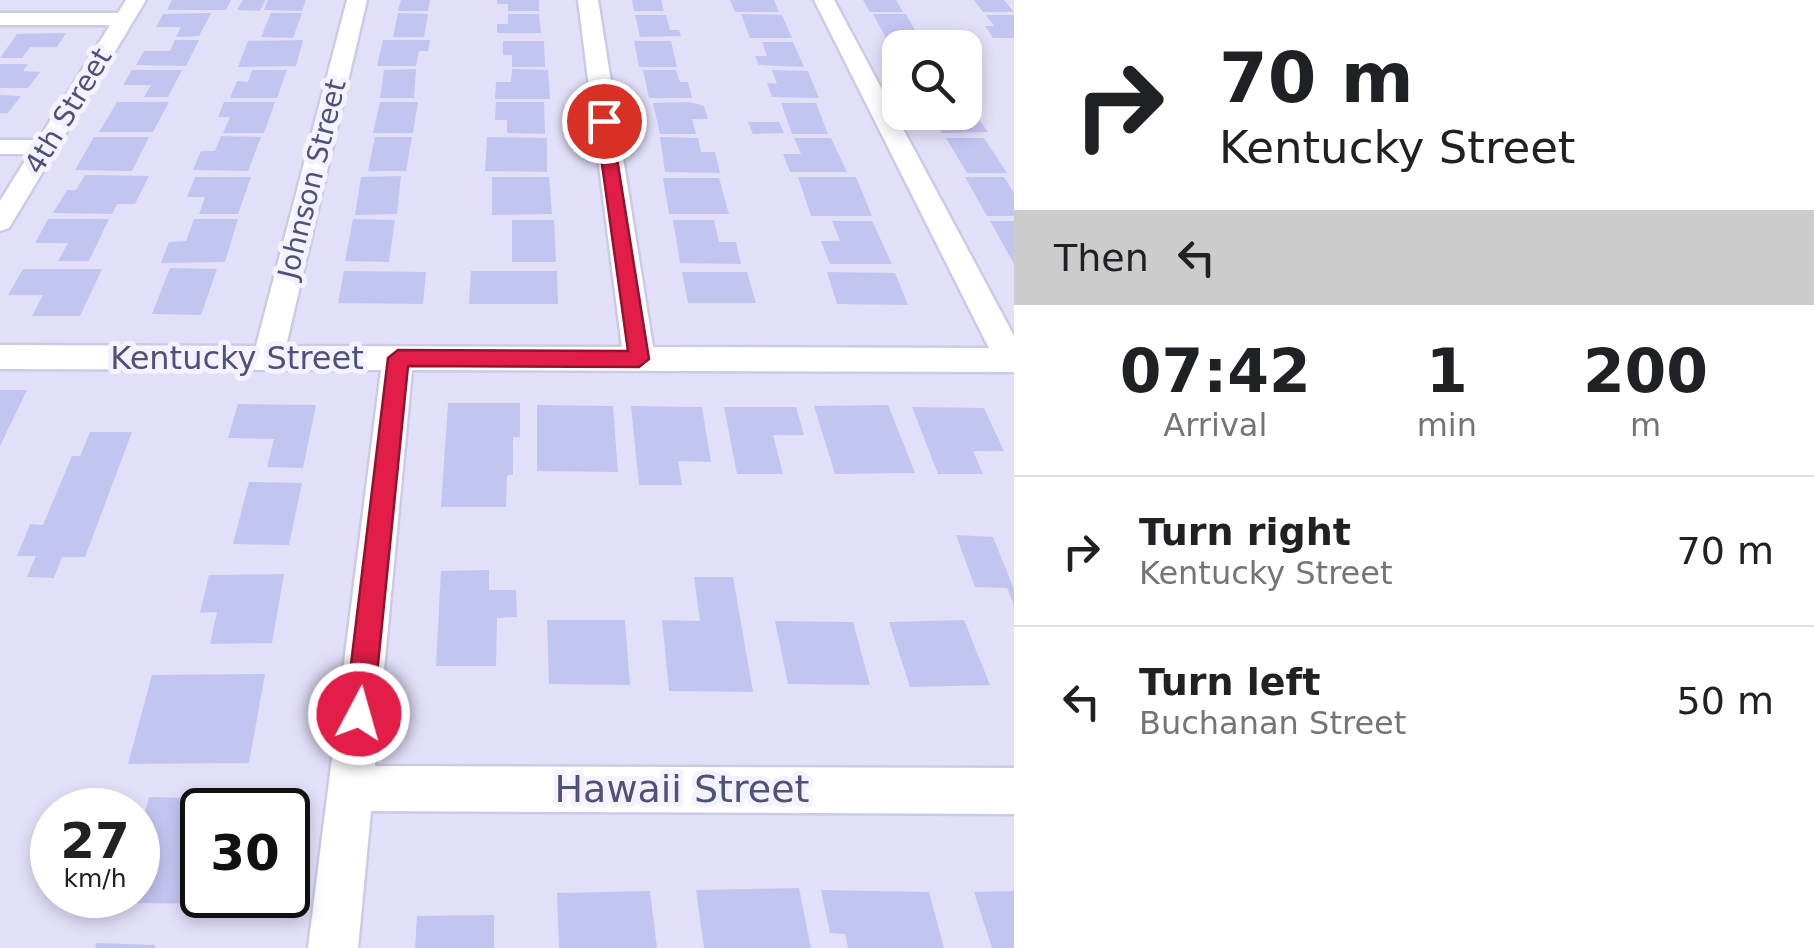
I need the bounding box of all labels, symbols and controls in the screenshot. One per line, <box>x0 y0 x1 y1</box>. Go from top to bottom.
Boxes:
map controls <box>882 30 982 130</box>
button: search <box>882 30 982 130</box>
text: 70 m <box>1219 37 1414 119</box>
icon: right <box>1054 40 1184 170</box>
street label: 4th Street <box>18 42 118 180</box>
street label: Johnson Street <box>271 76 353 284</box>
pin <box>562 79 647 164</box>
icon: arrive <box>577 94 632 149</box>
text: Kentucky Street <box>1219 121 1576 174</box>
icon: left <box>1169 230 1224 285</box>
text: Then <box>1054 236 1149 280</box>
text: 07:42 <box>1120 336 1311 406</box>
text: 1 <box>1426 336 1468 406</box>
text: 200 <box>1583 336 1708 406</box>
street label: Kentucky Street <box>110 339 364 377</box>
text: Arrival <box>1163 406 1267 444</box>
text: min <box>1417 406 1477 444</box>
text: m <box>1630 406 1661 444</box>
text: Turn right <box>1139 510 1351 554</box>
icon: right <box>1054 524 1109 579</box>
text: 70 m <box>1677 529 1774 573</box>
text: Kentucky Street <box>1139 554 1393 592</box>
text: Turn left <box>1139 660 1320 704</box>
position arrow <box>307 662 411 766</box>
icon: left <box>1054 674 1109 729</box>
text: 50 m <box>1677 679 1774 723</box>
text: Buchanan Street <box>1139 704 1406 742</box>
street label: Hawaii Street <box>555 767 809 811</box>
speed limit sign: 30 <box>180 788 310 918</box>
text: 27 <box>60 812 130 870</box>
text: km/h <box>63 864 127 893</box>

